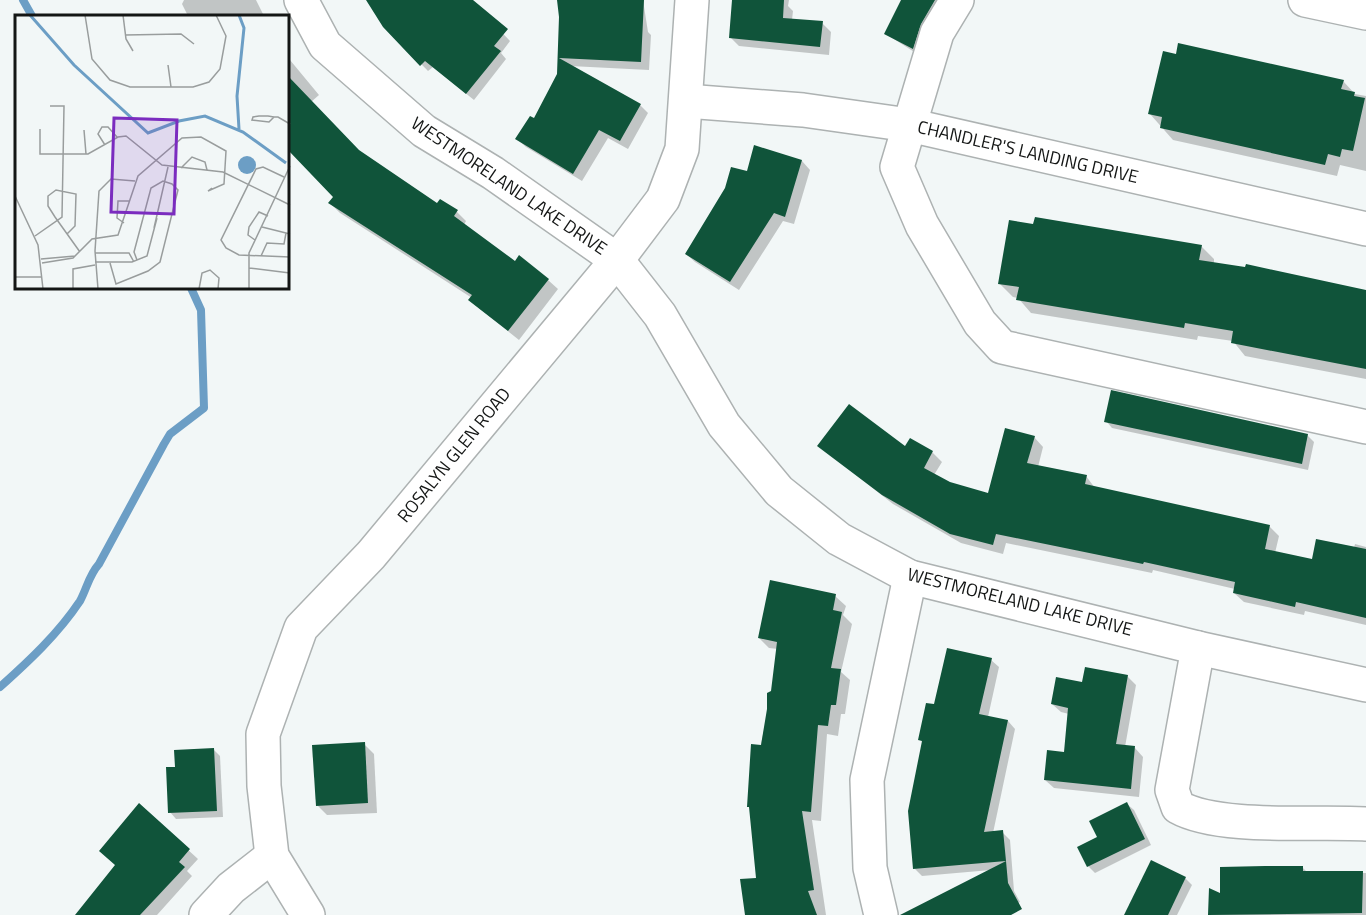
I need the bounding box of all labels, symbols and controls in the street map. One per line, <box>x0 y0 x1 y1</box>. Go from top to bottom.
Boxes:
inset map <box>15 15 290 290</box>
street label: WESTMORELAND LAKE DRIVE <box>406 110 613 261</box>
street label: CHANDLER'S LANDING DRIVE <box>915 113 1141 190</box>
street label: ROSALYN GLEN ROAD <box>391 381 517 528</box>
street label: WESTMORELAND LAKE DRIVE <box>905 560 1136 643</box>

